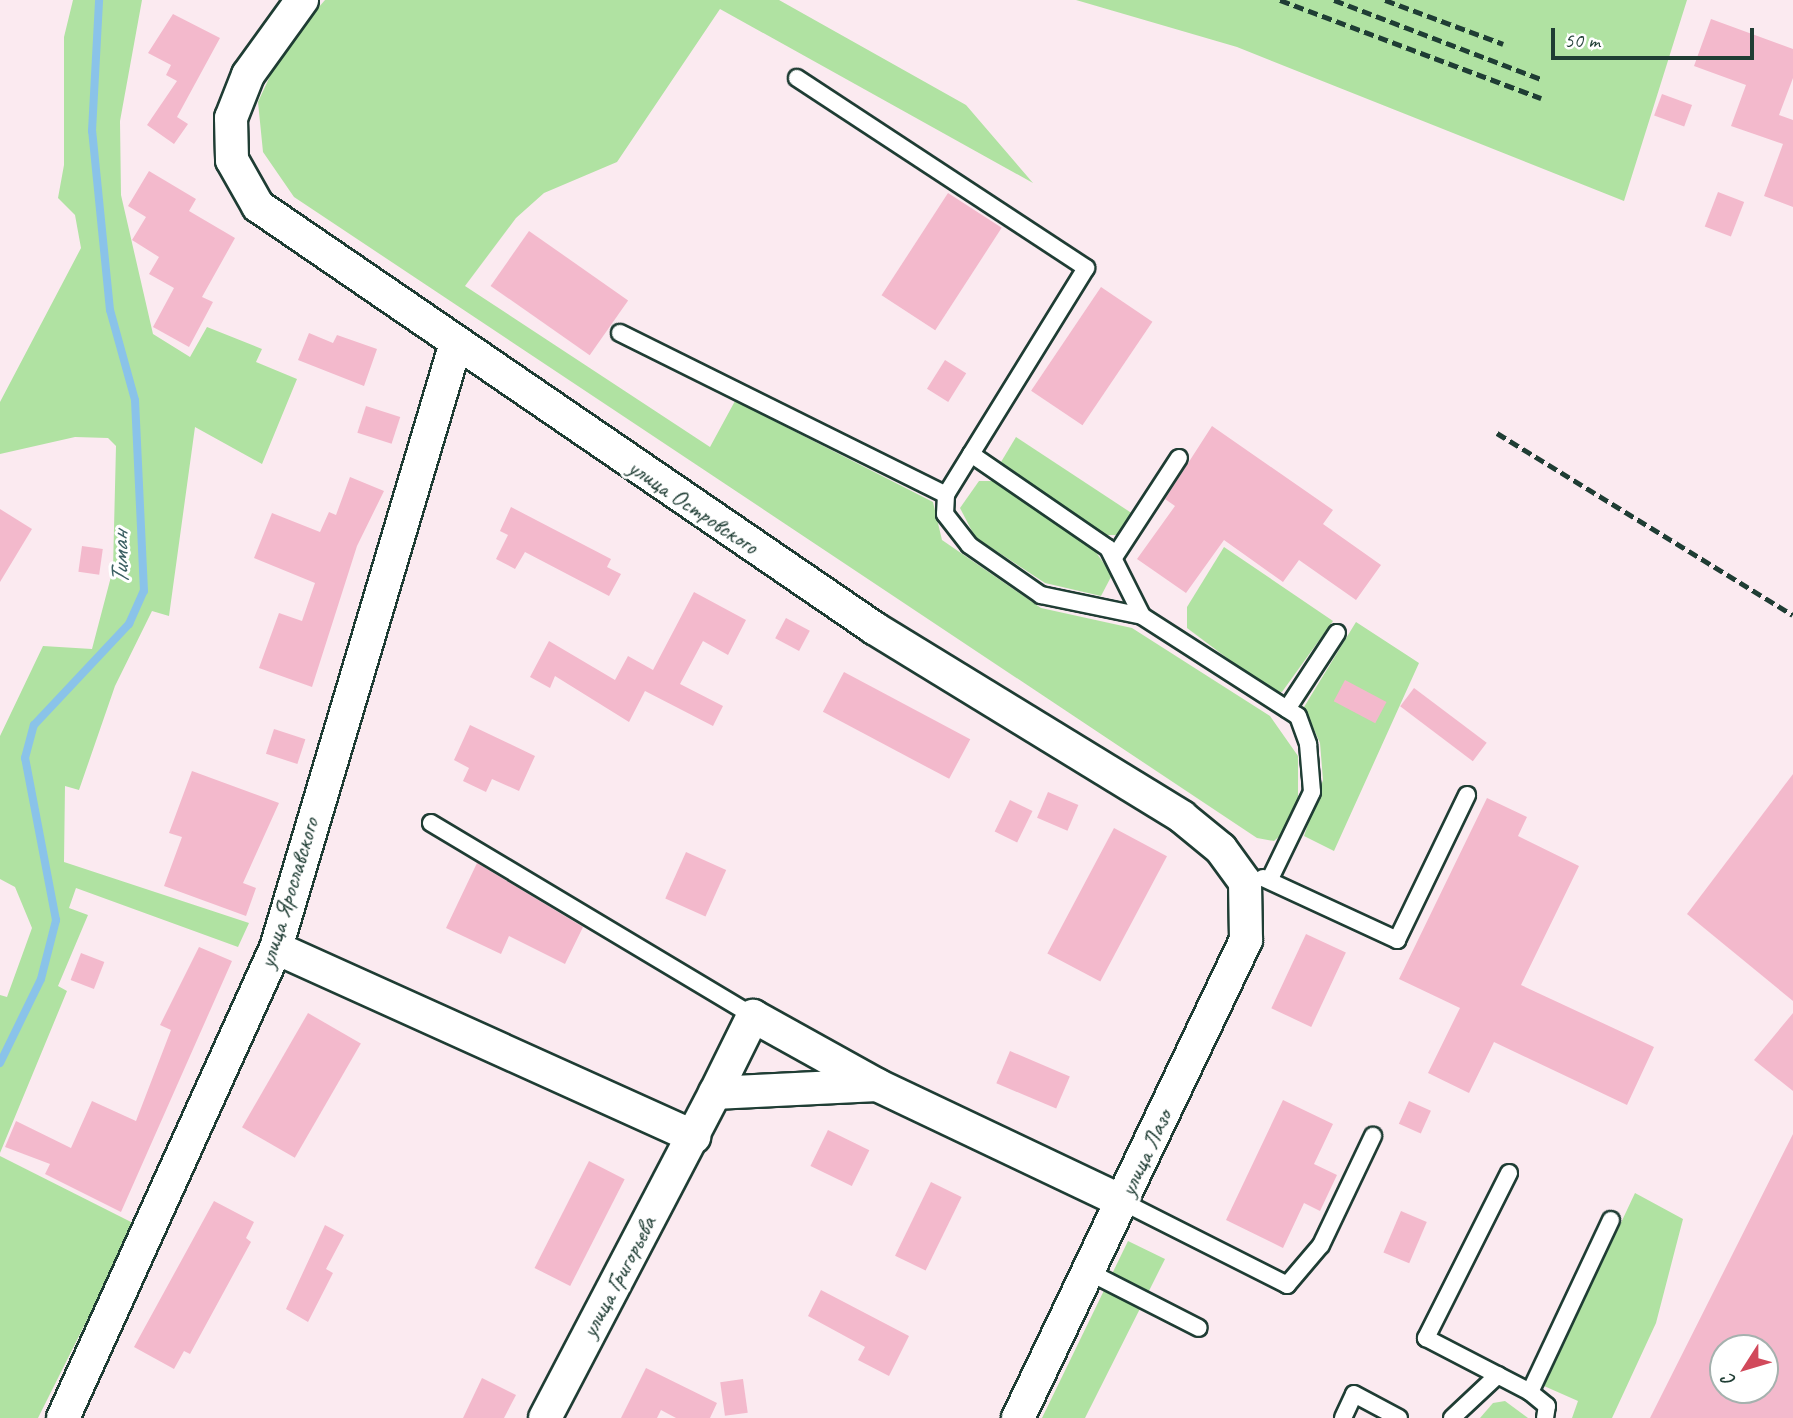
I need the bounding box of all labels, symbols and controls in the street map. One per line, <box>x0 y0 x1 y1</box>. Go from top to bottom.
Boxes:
scale bar <box>1555 14 1758 58</box>
text: 50 m <box>1564 27 1600 53</box>
street label: улица Островского <box>622 452 764 562</box>
water label: Тиман <box>104 531 136 585</box>
street label: улица Ярославского <box>252 814 326 972</box>
street label: улица Лазо <box>1114 1105 1178 1201</box>
street label: улица Григорьева <box>575 1211 663 1343</box>
north arrow <box>1709 1334 1779 1404</box>
text: С <box>1716 1369 1741 1391</box>

